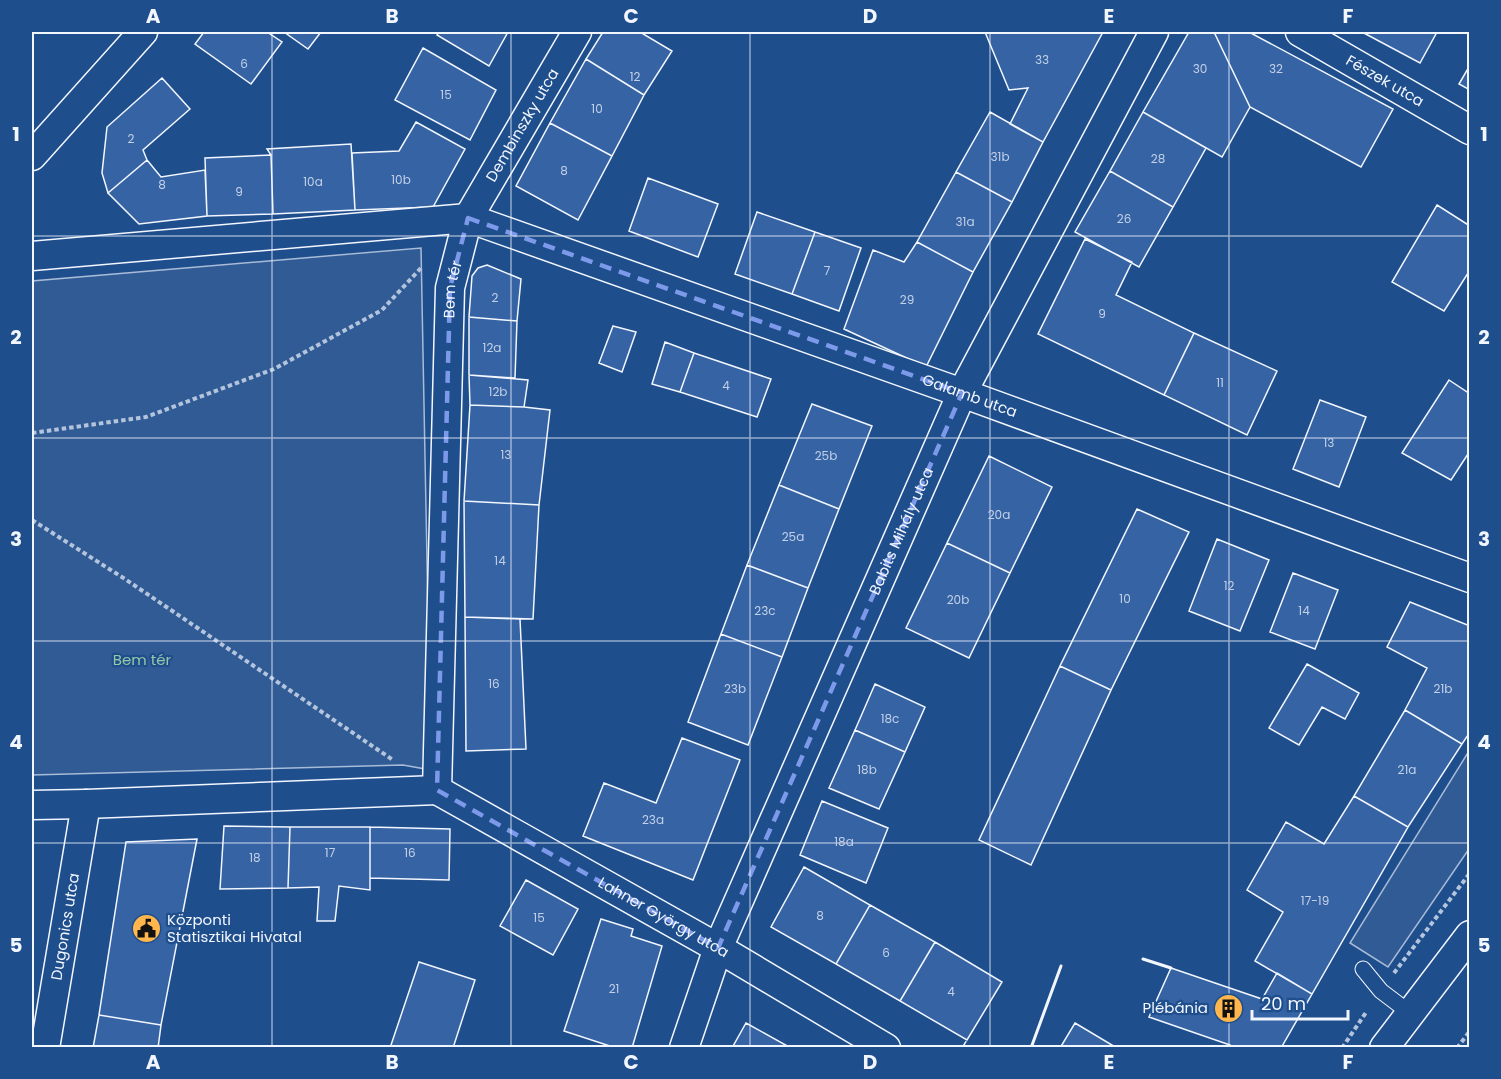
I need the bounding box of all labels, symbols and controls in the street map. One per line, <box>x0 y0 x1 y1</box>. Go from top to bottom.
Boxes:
text: A <box>146 2 161 30</box>
text: B <box>385 2 399 30</box>
text: C <box>623 2 639 30</box>
text: D <box>863 2 877 30</box>
text: E <box>1104 2 1114 30</box>
text: F <box>1343 2 1354 30</box>
street label: Fészek utca <box>1342 50 1428 111</box>
house number: 33 <box>1035 51 1049 68</box>
house number: 6 <box>240 55 248 72</box>
house number: 30 <box>1193 60 1207 77</box>
house number: 32 <box>1269 60 1283 77</box>
street label: Dembinszky utca <box>481 64 563 185</box>
house number: 12 <box>630 68 640 85</box>
house number: 15 <box>440 86 452 103</box>
house number: 10 <box>591 100 603 117</box>
text: 1 <box>12 120 20 148</box>
text: 1 <box>1480 120 1488 148</box>
house number: 2 <box>128 130 135 147</box>
house number: 31b <box>990 148 1010 165</box>
house number: 28 <box>1151 150 1165 167</box>
house number: 8 <box>560 162 568 179</box>
house number: 10b <box>391 171 411 188</box>
house number: 10a <box>303 173 323 190</box>
house number: 8 <box>158 176 166 193</box>
house number: 9 <box>235 183 243 200</box>
house number: 26 <box>1117 210 1131 227</box>
house number: 31a <box>955 213 975 230</box>
street label: Bem tér <box>438 258 467 319</box>
house number: 7 <box>824 262 831 279</box>
house number: 2 <box>492 289 499 306</box>
house number: 29 <box>900 291 914 308</box>
house number: 9 <box>1098 305 1106 322</box>
text: 2 <box>10 323 22 351</box>
text: 2 <box>1478 323 1490 351</box>
house number: 12a <box>483 339 501 356</box>
street label: Galamb utca <box>920 369 1020 422</box>
house number: 11 <box>1216 374 1224 391</box>
house number: 4 <box>722 377 730 394</box>
house number: 12b <box>489 383 507 400</box>
house number: 13 <box>1324 434 1334 451</box>
house number: 13 <box>501 446 511 463</box>
house number: 25b <box>815 447 837 464</box>
street label: Babits Mihály utca <box>864 464 938 598</box>
house number: 20a <box>988 506 1010 523</box>
text: 3 <box>10 525 22 553</box>
text: 3 <box>1478 525 1490 553</box>
house number: 25a <box>782 528 804 545</box>
house number: 14 <box>494 552 506 569</box>
house number: 12 <box>1224 577 1234 594</box>
house number: 10 <box>1119 590 1131 607</box>
house number: 20b <box>947 591 969 608</box>
house number: 23c <box>754 602 776 619</box>
house number: 14 <box>1298 602 1310 619</box>
park label: Bem tér <box>113 649 172 670</box>
house number: 16 <box>488 675 500 692</box>
house number: 23b <box>724 680 746 697</box>
house number: 21b <box>1434 680 1452 697</box>
house number: 18c <box>881 710 899 727</box>
text: 4 <box>9 728 23 756</box>
text: 4 <box>1477 728 1491 756</box>
house number: 18b <box>857 761 877 778</box>
house number: 21a <box>1398 761 1416 778</box>
house number: 23a <box>642 811 664 828</box>
house number: 18a <box>834 833 854 850</box>
house number: 17 <box>325 844 336 861</box>
house number: 16 <box>404 844 416 861</box>
house number: 18 <box>249 849 261 866</box>
street label: Dugonics utca <box>46 871 84 982</box>
street label: Lahner György utca <box>595 872 733 962</box>
house number: 17-19 <box>1301 892 1329 909</box>
house number: 8 <box>816 907 824 924</box>
place label: Központi Statisztikai Hivatal <box>167 909 302 947</box>
house number: 15 <box>533 909 545 926</box>
public building icon: Központi Statisztikai Hivatal <box>130 913 162 945</box>
text: 5 <box>10 931 23 959</box>
text: 5 <box>1478 931 1491 959</box>
house number: 6 <box>882 944 890 961</box>
house number: 21 <box>609 980 619 997</box>
house number: 4 <box>947 983 955 1000</box>
scale bar <box>1252 983 1348 1021</box>
text: 20 m <box>1261 991 1306 1016</box>
building icon: Plébánia <box>1213 992 1245 1024</box>
place label: Plébánia <box>1143 997 1208 1018</box>
text: A <box>146 1048 161 1076</box>
text: B <box>385 1048 399 1076</box>
text: C <box>623 1048 639 1076</box>
text: D <box>863 1048 877 1076</box>
text: E <box>1104 1048 1114 1076</box>
text: F <box>1343 1048 1354 1076</box>

